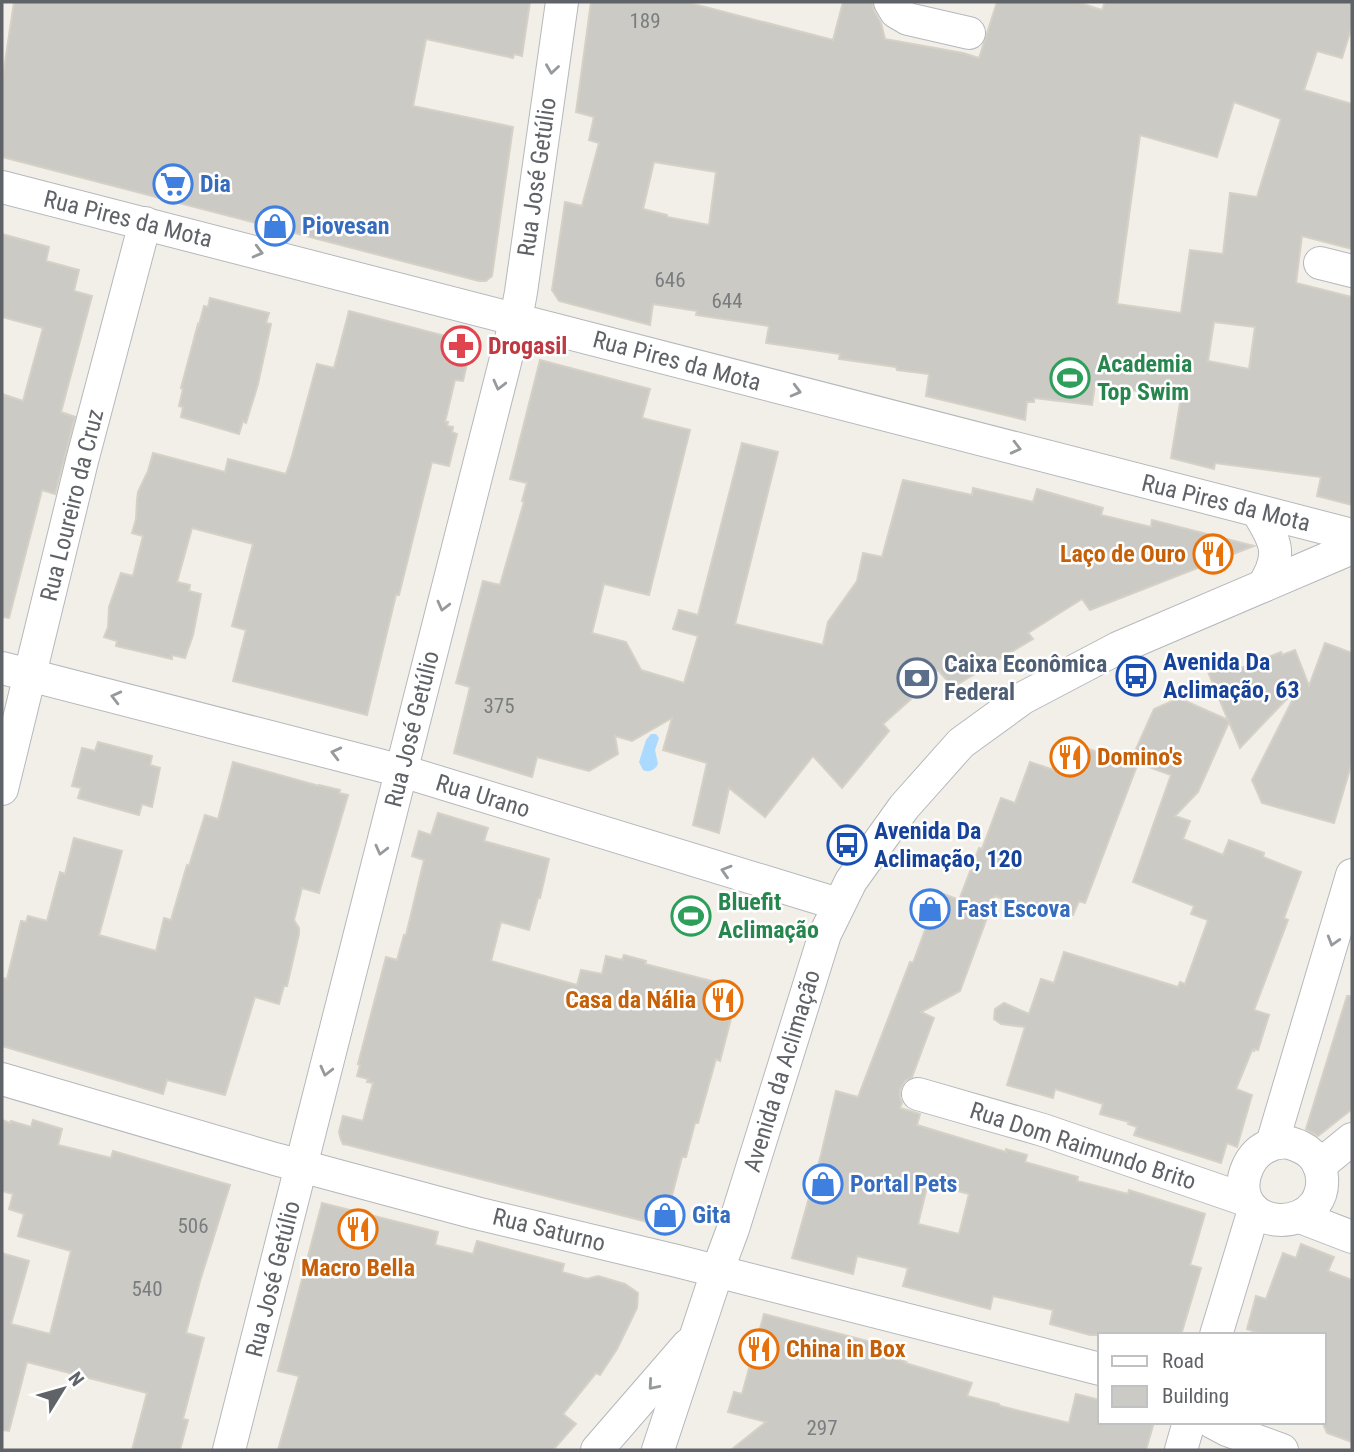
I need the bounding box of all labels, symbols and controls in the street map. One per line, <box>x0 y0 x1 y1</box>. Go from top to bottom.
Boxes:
house number: 189 <box>629 9 661 33</box>
one-way arrow <box>545 63 560 75</box>
street label: Rua José Getúlio <box>512 96 562 258</box>
supermarket icon: Dia <box>152 163 194 205</box>
place label: Dia <box>200 170 231 198</box>
street label: Rua Pires da Mota <box>41 185 215 253</box>
shop icon: Piovesan <box>254 205 296 247</box>
place label: Piovesan <box>302 212 390 240</box>
one-way arrow <box>252 244 264 258</box>
house number: 646 <box>654 268 686 292</box>
house number: 644 <box>711 289 743 313</box>
pharmacy icon: Drogasil <box>440 325 482 367</box>
street label: Rua Pires da Mota <box>590 325 764 397</box>
place label: Drogasil <box>488 332 567 360</box>
place label: Academia Top Swim <box>1097 350 1192 406</box>
sports icon: Academia Top Swim <box>1049 357 1091 399</box>
one-way arrow <box>493 379 507 391</box>
one-way arrow <box>789 383 801 397</box>
street label: Rua Loureiro da Cruz <box>35 406 109 604</box>
one-way arrow <box>1010 440 1022 454</box>
street label: Rua Pires da Mota <box>1139 469 1313 537</box>
restaurant icon: Laço de Ouro <box>1192 533 1234 575</box>
place label: Laço de Ouro <box>1060 540 1186 568</box>
one-way arrow <box>437 600 451 612</box>
street label: Rua José Getúlio <box>379 648 445 810</box>
place label: Avenida Da Aclimação, 63 <box>1163 648 1300 704</box>
place label: Caixa Econômica Federal <box>944 650 1107 706</box>
bus stop icon: Avenida Da Aclimação, 63 <box>1115 655 1157 697</box>
bank icon: Caixa Econômica Federal <box>896 657 938 699</box>
one-way arrow <box>110 691 122 705</box>
house number: 375 <box>483 694 515 718</box>
restaurant icon: Domino's <box>1049 736 1091 778</box>
place label: Domino's <box>1097 743 1183 771</box>
one-way arrow <box>331 747 343 761</box>
street label: Rua Urano <box>433 768 533 824</box>
place label: Avenida Da Aclimação, 120 <box>874 817 1023 873</box>
bus stop icon: Avenida Da Aclimação, 120 <box>826 824 868 866</box>
one-way arrow <box>375 844 389 856</box>
one-way arrow <box>720 864 732 879</box>
place label: Bluefit Aclimação <box>718 888 819 944</box>
shop icon: Fast Escova <box>909 888 951 930</box>
sports icon: Bluefit Aclimação <box>670 895 712 937</box>
place label: Fast Escova <box>957 895 1071 923</box>
one-way arrow <box>1326 935 1341 947</box>
street label: Avenida da Aclimação <box>738 967 826 1175</box>
restaurant icon: Casa da Nália <box>702 979 744 1021</box>
place label: Casa da Nália <box>565 986 696 1014</box>
one-way arrow <box>320 1065 334 1077</box>
street label: Rua Dom Raimundo Brito <box>966 1096 1200 1196</box>
shop icon: Portal Pets <box>802 1163 844 1205</box>
place label: Portal Pets <box>850 1170 958 1198</box>
shop icon: Gita <box>644 1194 686 1236</box>
street label: Rua José Getúlio <box>240 1198 306 1360</box>
place label: Gita <box>692 1201 731 1229</box>
street label: Rua Saturno <box>490 1203 608 1257</box>
restaurant icon: Macro Bella <box>337 1208 379 1250</box>
house number: 506 <box>177 1214 209 1238</box>
place label: Macro Bella <box>301 1254 415 1282</box>
house number: 540 <box>131 1277 163 1301</box>
restaurant icon: China in Box <box>738 1328 780 1370</box>
legend <box>1098 1333 1326 1424</box>
place label: China in Box <box>786 1335 906 1363</box>
text: Road <box>1162 1349 1204 1373</box>
north arrow <box>28 1354 98 1424</box>
text: N <box>63 1368 89 1391</box>
one-way arrow <box>649 1377 662 1390</box>
text: Building <box>1162 1384 1229 1408</box>
house number: 297 <box>806 1416 838 1440</box>

